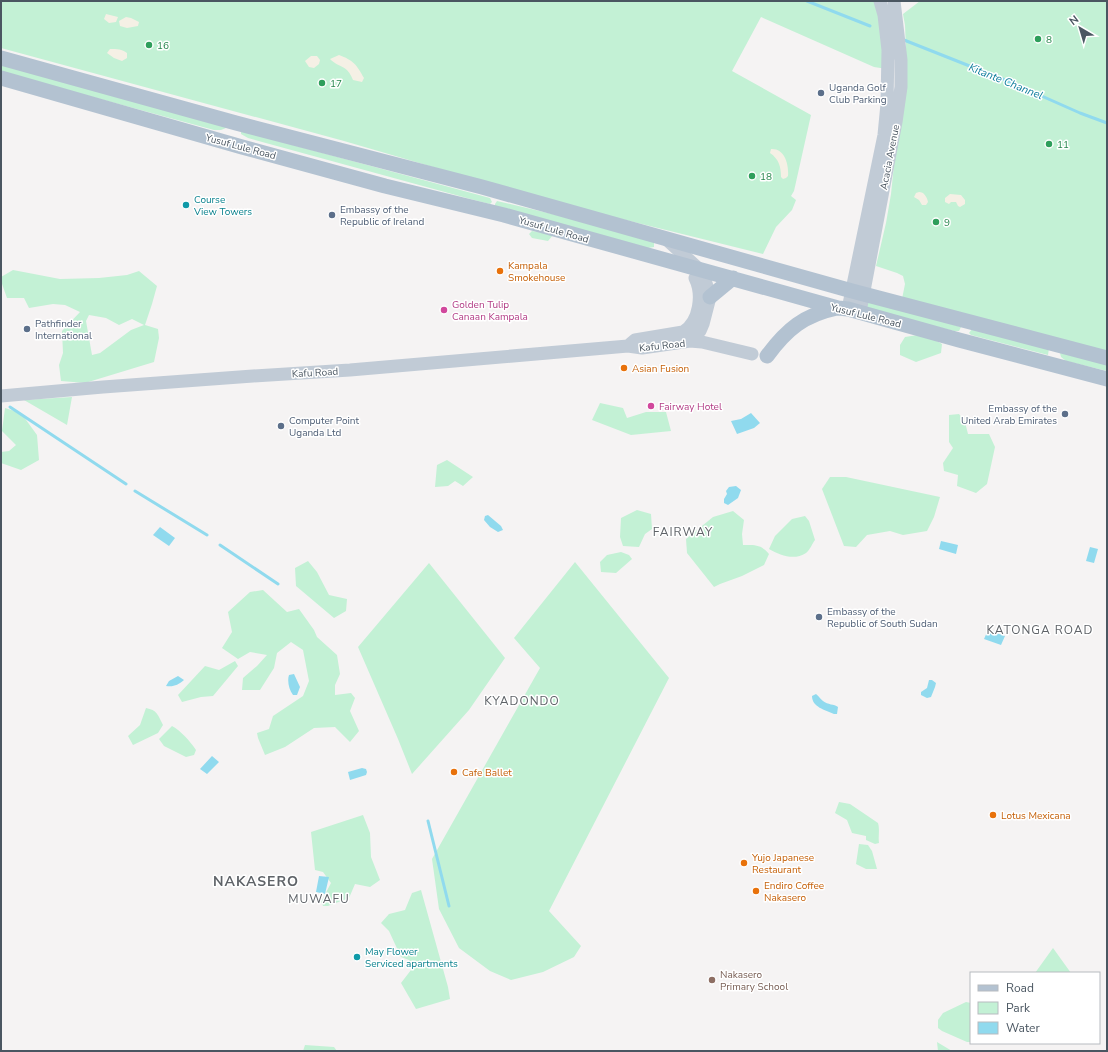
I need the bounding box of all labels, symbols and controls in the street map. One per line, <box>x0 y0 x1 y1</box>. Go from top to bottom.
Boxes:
north arrow <box>1060 8 1100 48</box>
text: N <box>1066 12 1082 29</box>
place label: 8 <box>1046 33 1052 47</box>
marker: 8 <box>1033 34 1043 44</box>
place label: 16 <box>157 39 169 53</box>
marker: 16 <box>144 40 154 50</box>
water label: Kitante Channel <box>966 60 1045 103</box>
place label: 17 <box>330 77 342 91</box>
marker: 17 <box>317 78 327 88</box>
place label: Uganda Golf Club Parking <box>829 81 887 107</box>
marker: Uganda Golf Club Parking <box>816 88 826 98</box>
street label: Acacia Avenue <box>877 123 903 191</box>
street label: Yusuf Lule Road <box>203 131 278 163</box>
place label: 11 <box>1057 138 1069 152</box>
marker: 11 <box>1044 139 1054 149</box>
place label: 18 <box>760 170 772 184</box>
marker: 18 <box>747 171 757 181</box>
place label: Course View Towers <box>193 193 252 219</box>
marker: Course View Towers <box>181 200 191 210</box>
place label: Embassy of the Republic of Ireland <box>340 203 424 229</box>
marker: Embassy of the Republic of Ireland <box>327 210 337 220</box>
street label: Yusuf Lule Road <box>516 213 590 247</box>
place label: 9 <box>944 216 950 230</box>
marker: 9 <box>931 217 941 227</box>
place label: Kampala Smokehouse <box>508 259 565 285</box>
marker: Kampala Smokehouse <box>495 266 505 276</box>
place label: Golden Tulip Canaan Kampala <box>452 298 528 324</box>
street label: Yusuf Lule Road <box>828 300 903 332</box>
marker: Golden Tulip Canaan Kampala <box>439 305 449 315</box>
place label: Pathfinder International <box>35 317 92 343</box>
marker: Pathfinder International <box>22 324 32 334</box>
street label: Kafu Road <box>638 337 686 355</box>
place label: Asian Fusion <box>632 362 689 376</box>
marker: Asian Fusion <box>619 363 629 373</box>
street label: Kafu Road <box>292 365 339 381</box>
place label: Fairway Hotel <box>659 400 722 414</box>
marker: Fairway Hotel <box>646 401 656 411</box>
place label: Embassy of the United Arab Emirates <box>961 402 1057 428</box>
marker: Embassy of the United Arab Emirates <box>1060 409 1070 419</box>
place label: Computer Point Uganda Ltd <box>289 414 360 440</box>
marker: Computer Point Uganda Ltd <box>276 421 286 431</box>
district label: FAIRWAY <box>653 524 713 540</box>
place label: Embassy of the Republic of South Sudan <box>827 605 938 631</box>
marker: Embassy of the Republic of South Sudan <box>814 612 824 622</box>
district label: KATONGA ROAD <box>987 622 1094 638</box>
district label: KYADONDO <box>484 693 560 709</box>
place label: Cafe Ballet <box>462 766 512 780</box>
marker: Cafe Ballet <box>449 767 459 777</box>
place label: Lotus Mexicana <box>1001 809 1071 823</box>
marker: Lotus Mexicana <box>988 810 998 820</box>
place label: Yujo Japanese Restaurant <box>751 851 814 877</box>
marker: Yujo Japanese Restaurant <box>739 858 749 868</box>
district label: NAKASERO <box>213 872 299 891</box>
place label: Endiro Coffee Nakasero <box>764 879 824 905</box>
marker: Endiro Coffee Nakasero <box>751 886 761 896</box>
district label: MUWAFU <box>288 891 350 907</box>
place label: May Flower Serviced apartments <box>365 945 458 971</box>
marker: May Flower Serviced apartments <box>352 952 362 962</box>
place label: Nakasero Primary School <box>720 968 788 994</box>
legend <box>970 972 1100 1044</box>
marker: Nakasero Primary School <box>707 975 717 985</box>
text: Road <box>1006 980 1034 996</box>
text: Park <box>1006 1000 1031 1016</box>
text: Water <box>1006 1020 1040 1036</box>

